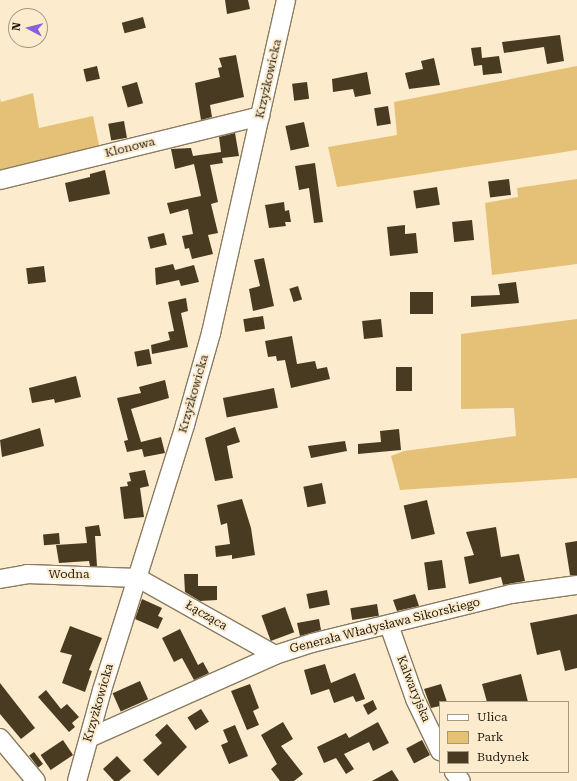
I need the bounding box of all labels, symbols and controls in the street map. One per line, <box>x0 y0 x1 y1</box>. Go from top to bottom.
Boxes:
north arrow <box>8 8 48 48</box>
text: N <box>10 22 24 32</box>
street label: Krzyżkowicka <box>253 38 285 120</box>
street label: Klonowa <box>104 135 156 161</box>
street label: Krzyżkowicka <box>176 353 212 435</box>
street label: Wodna <box>49 568 89 582</box>
street label: Generała Władysława Sikorskiego <box>288 595 482 657</box>
street label: Łącząca <box>183 598 229 634</box>
street label: Kalwaryjska <box>393 654 433 724</box>
street label: Krzyżkowicka <box>81 662 117 744</box>
legend <box>439 701 569 773</box>
text: Ulica <box>477 710 507 724</box>
text: Park <box>477 730 503 744</box>
text: Budynek <box>477 750 529 764</box>

